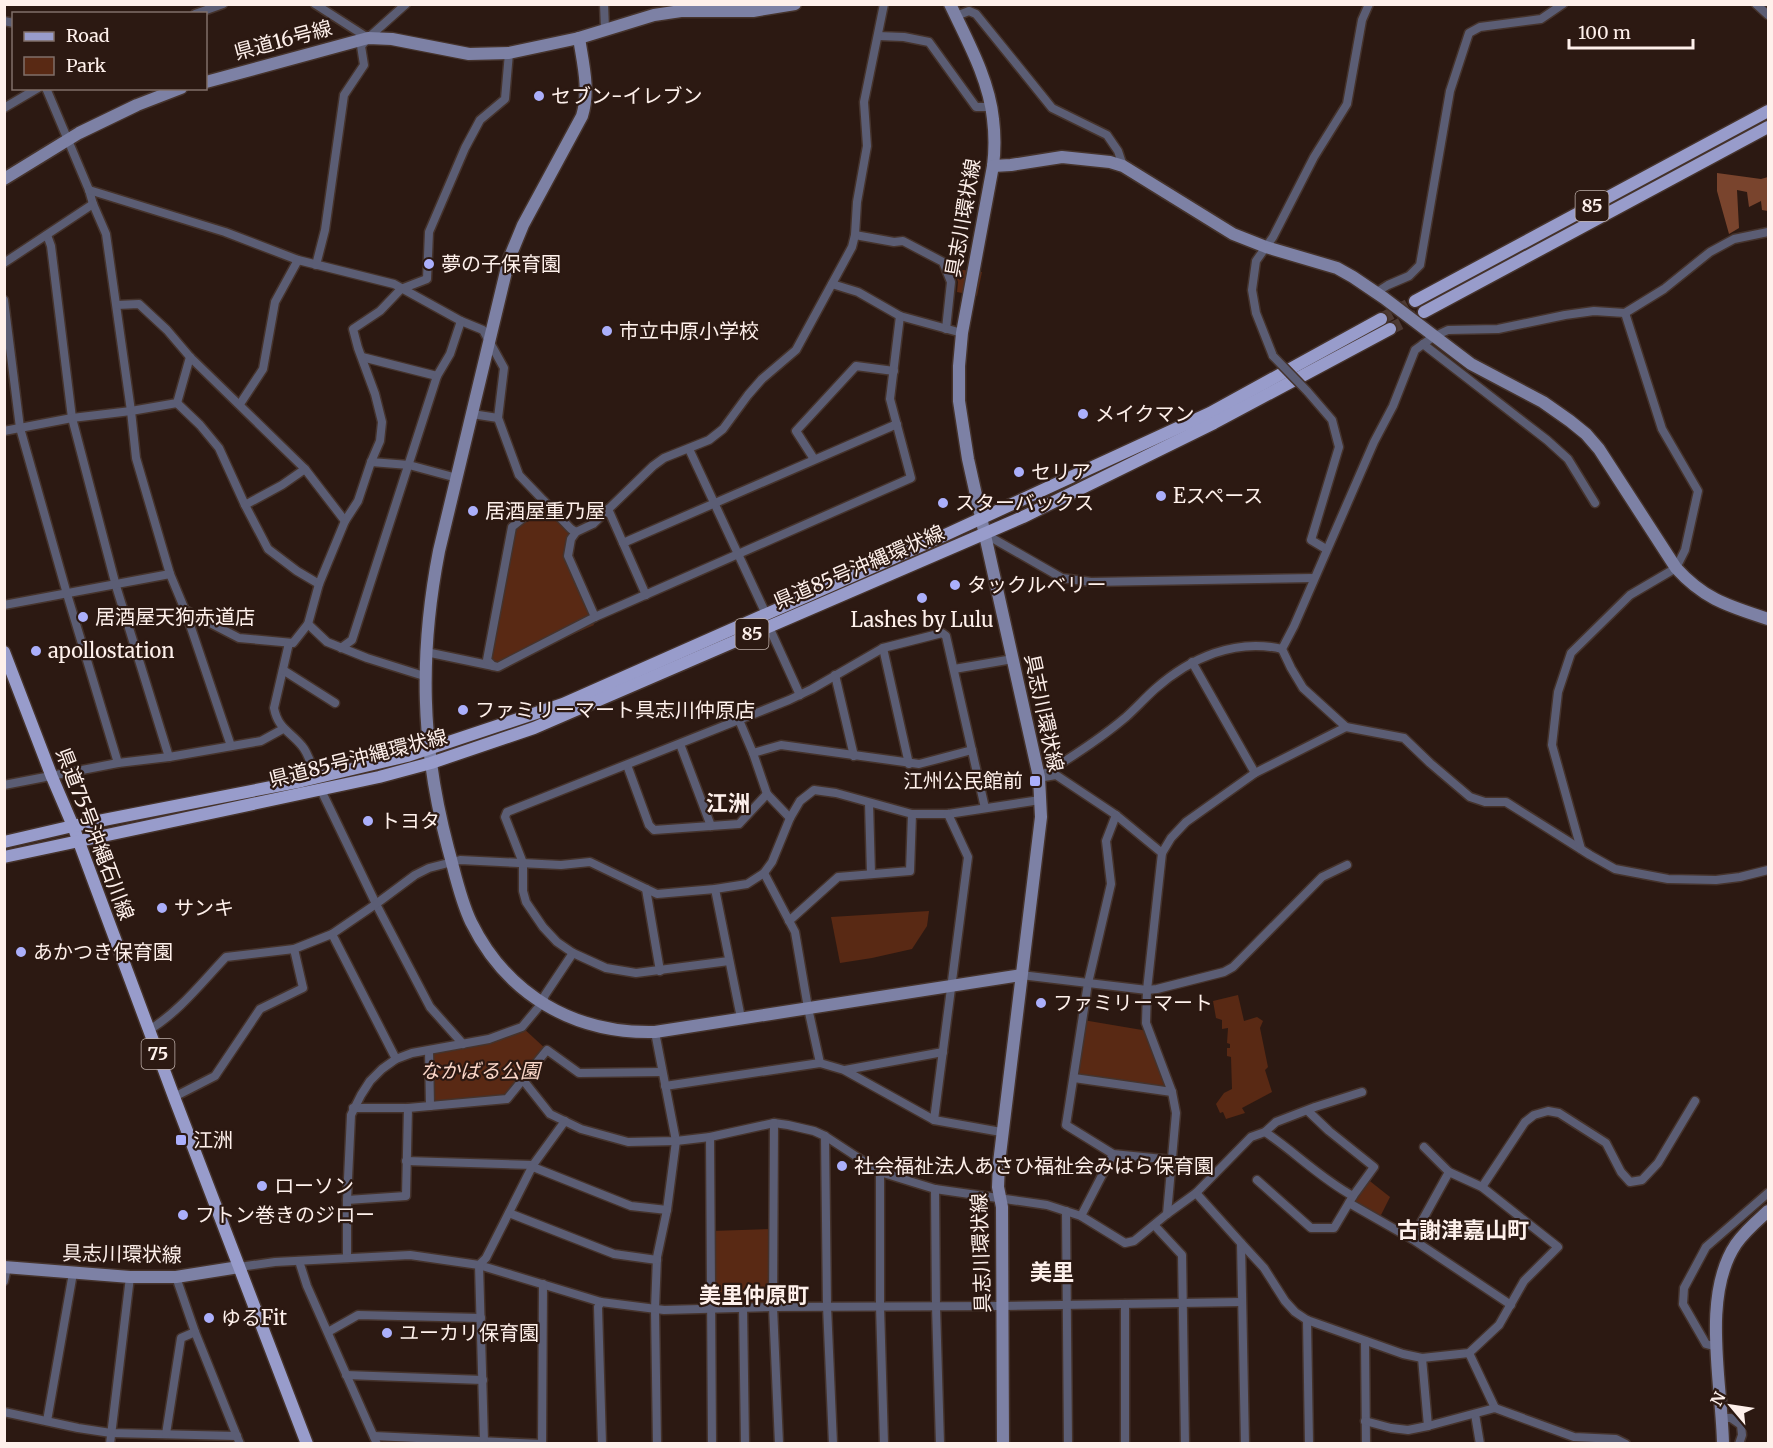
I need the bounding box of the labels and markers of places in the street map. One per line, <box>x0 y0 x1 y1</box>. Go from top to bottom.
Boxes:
place label: セブン-イレブン <box>551 83 703 108</box>
marker: セブン-イレブン <box>532 89 546 103</box>
place label: 夢の子保育園 <box>441 251 561 276</box>
marker: 夢の子保育園 <box>422 257 436 271</box>
place label: 市立中原小学校 <box>619 318 759 343</box>
marker: 市立中原小学校 <box>600 324 614 338</box>
place label: メイクマン <box>1095 401 1195 426</box>
marker: メイクマン <box>1076 407 1090 421</box>
place label: セリア <box>1031 459 1091 484</box>
marker: セリア <box>1012 465 1026 479</box>
place label: Eスペース <box>1173 483 1263 508</box>
marker: Eスペース <box>1154 489 1168 503</box>
place label: スターバックス <box>955 490 1094 515</box>
marker: スターバックス <box>936 496 950 510</box>
place label: 居酒屋重乃屋 <box>485 498 605 523</box>
marker: 居酒屋重乃屋 <box>466 504 480 518</box>
place label: タックルベリー <box>967 572 1106 597</box>
marker: タックルベリー <box>948 578 962 592</box>
marker: Lashes by Lulu <box>915 591 929 605</box>
place label: 居酒屋天狗赤道店 <box>95 604 255 629</box>
place label: Lashes by Lulu <box>850 607 994 632</box>
marker: 居酒屋天狗赤道店 <box>76 610 90 624</box>
place label: apollostation <box>48 638 174 663</box>
marker: apollostation <box>29 644 43 658</box>
place label: ファミリーマート具志川仲原店 <box>475 697 755 722</box>
marker: ファミリーマート具志川仲原店 <box>456 703 470 717</box>
place label: 江州公民館前 <box>903 768 1023 793</box>
marker: 江州公民館前 <box>1028 774 1042 788</box>
place label: トヨタ <box>380 808 440 833</box>
marker: トヨタ <box>361 814 375 828</box>
place label: サンキ <box>174 895 234 920</box>
marker: サンキ <box>155 901 169 915</box>
place label: あかつき保育園 <box>33 939 173 964</box>
marker: あかつき保育園 <box>14 945 28 959</box>
place label: ファミリーマート <box>1053 990 1213 1015</box>
marker: ファミリーマート <box>1034 996 1048 1010</box>
place label: 江洲 <box>193 1127 233 1152</box>
marker: 江洲 <box>174 1133 188 1147</box>
place label: 社会福祉法人あさひ福祉会みはら保育園 <box>854 1153 1214 1178</box>
marker: 社会福祉法人あさひ福祉会みはら保育園 <box>835 1159 849 1173</box>
place label: ローソン <box>274 1173 354 1198</box>
marker: ローソン <box>255 1179 269 1193</box>
place label: フトン巻きのジロー <box>195 1202 375 1227</box>
marker: フトン巻きのジロー <box>176 1208 190 1222</box>
place label: ゆるFit <box>221 1305 287 1330</box>
marker: ゆるFit <box>202 1311 216 1325</box>
place label: ユーカリ保育園 <box>399 1320 539 1345</box>
marker: ユーカリ保育園 <box>380 1326 394 1340</box>

